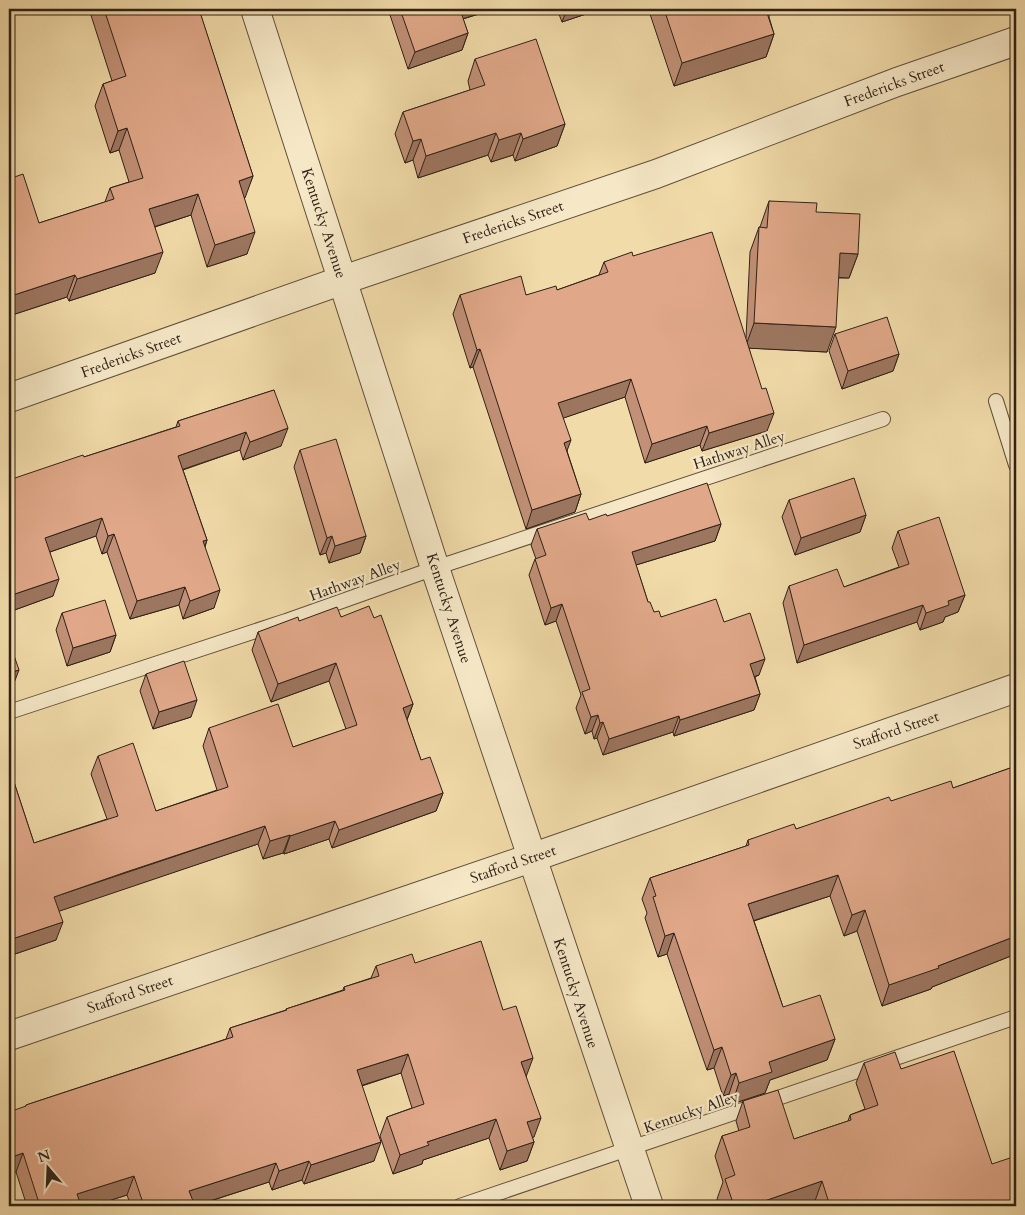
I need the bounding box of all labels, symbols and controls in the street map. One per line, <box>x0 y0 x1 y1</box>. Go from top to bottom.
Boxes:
street label: Fredericks Street <box>841 57 947 111</box>
street label: Kentucky Avenue <box>297 165 351 281</box>
street label: Fredericks Street <box>460 195 566 249</box>
street label: Fredericks Street <box>78 328 184 382</box>
street label: Hathway Alley <box>690 426 788 474</box>
street label: Kentucky Avenue <box>422 550 476 666</box>
street label: Hathway Alley <box>307 554 403 606</box>
street label: Stafford Street <box>850 706 942 754</box>
street label: Stafford Street <box>467 840 559 888</box>
street label: Kentucky Avenue <box>549 935 603 1051</box>
street label: Stafford Street <box>84 970 176 1018</box>
street label: Kentucky Alley <box>641 1086 741 1138</box>
north arrow <box>22 1142 72 1192</box>
text: N <box>35 1145 53 1167</box>

